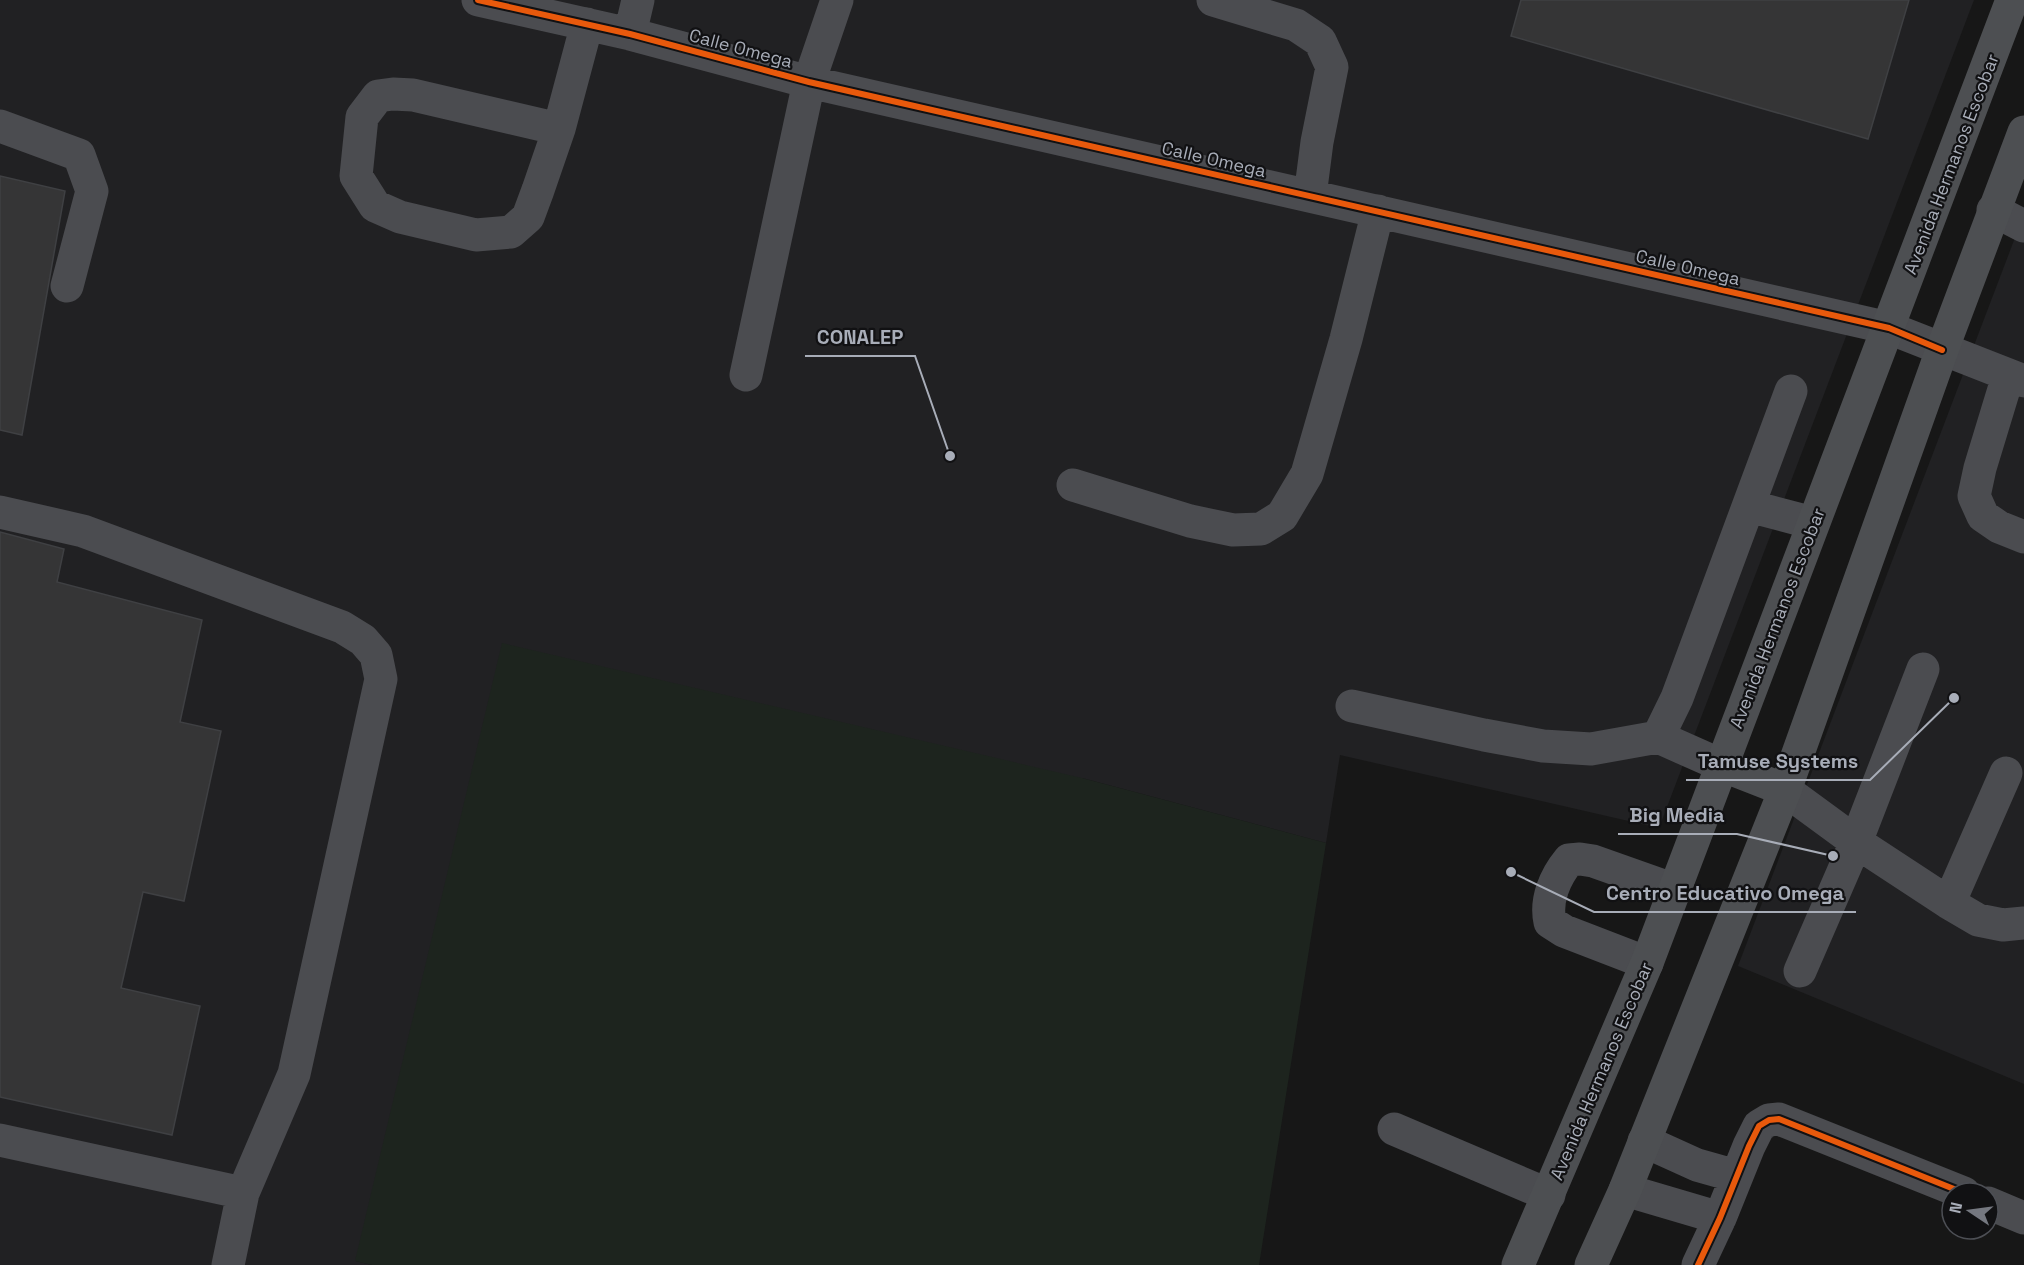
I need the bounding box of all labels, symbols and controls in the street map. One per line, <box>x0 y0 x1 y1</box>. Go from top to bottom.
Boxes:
street label: Calle Omega <box>687 23 795 73</box>
street label: Avenida Hermanos Escobar <box>1898 50 2004 278</box>
street label: Calle Omega <box>1160 136 1268 182</box>
street label: Calle Omega <box>1634 244 1742 290</box>
callout: CONALEP <box>805 318 915 356</box>
text: CONALEP <box>817 324 903 350</box>
street label: Avenida Hermanos Escobar <box>1724 504 1830 732</box>
callout: Tamuse Systems <box>1686 742 1870 780</box>
text: Tamuse Systems <box>1698 748 1858 774</box>
callout: Big Media <box>1618 796 1737 834</box>
text: Big Media <box>1629 802 1725 828</box>
callout: Centro Educativo Omega <box>1594 874 1856 912</box>
text: Centro Educativo Omega <box>1606 880 1844 906</box>
street label: Avenida Hermanos Escobar <box>1545 958 1658 1183</box>
north arrow <box>1940 1181 2000 1241</box>
text: N <box>1944 1200 1967 1215</box>

